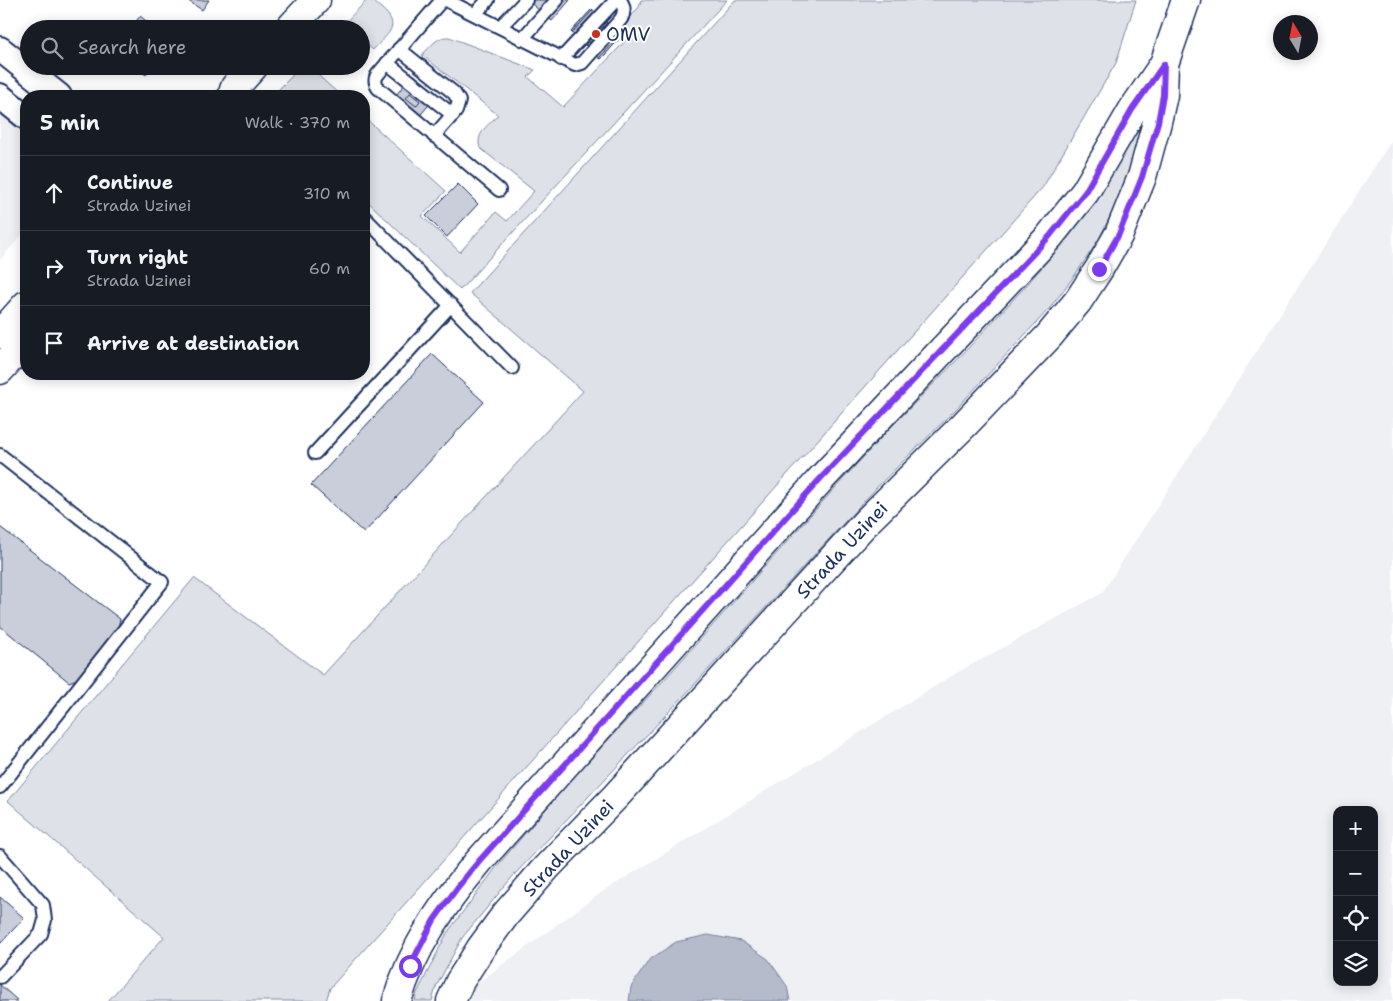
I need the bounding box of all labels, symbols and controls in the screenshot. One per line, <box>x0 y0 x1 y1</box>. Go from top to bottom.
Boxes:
north arrow <box>1273 15 1318 60</box>
search box <box>20 20 370 75</box>
place label: OMV <box>606 22 650 47</box>
marker: OMV <box>590 28 602 40</box>
icon: search <box>38 34 66 62</box>
text: Search here <box>78 35 187 60</box>
text: 5 min <box>40 109 100 137</box>
text: Walk · 370 m <box>245 112 350 133</box>
text: Continue <box>87 170 173 195</box>
icon: ahead <box>40 179 68 207</box>
text: 310 m <box>303 183 350 204</box>
text: Strada Uzinei <box>87 195 191 216</box>
text: Turn right <box>87 245 188 270</box>
icon: right <box>40 254 68 282</box>
text: 60 m <box>309 258 350 279</box>
route end <box>1088 258 1111 281</box>
text: Strada Uzinei <box>87 270 191 291</box>
icon: arrive <box>40 329 68 357</box>
text: Arrive at destination <box>87 331 299 356</box>
street label: Strada Uzinei <box>791 496 893 604</box>
street label: Strada Uzinei <box>517 794 619 902</box>
map controls <box>1333 806 1378 986</box>
button: + <box>1333 806 1378 851</box>
button: − <box>1333 851 1378 896</box>
button: locate <box>1333 896 1378 941</box>
button: layers <box>1333 941 1378 986</box>
route start <box>399 955 422 978</box>

